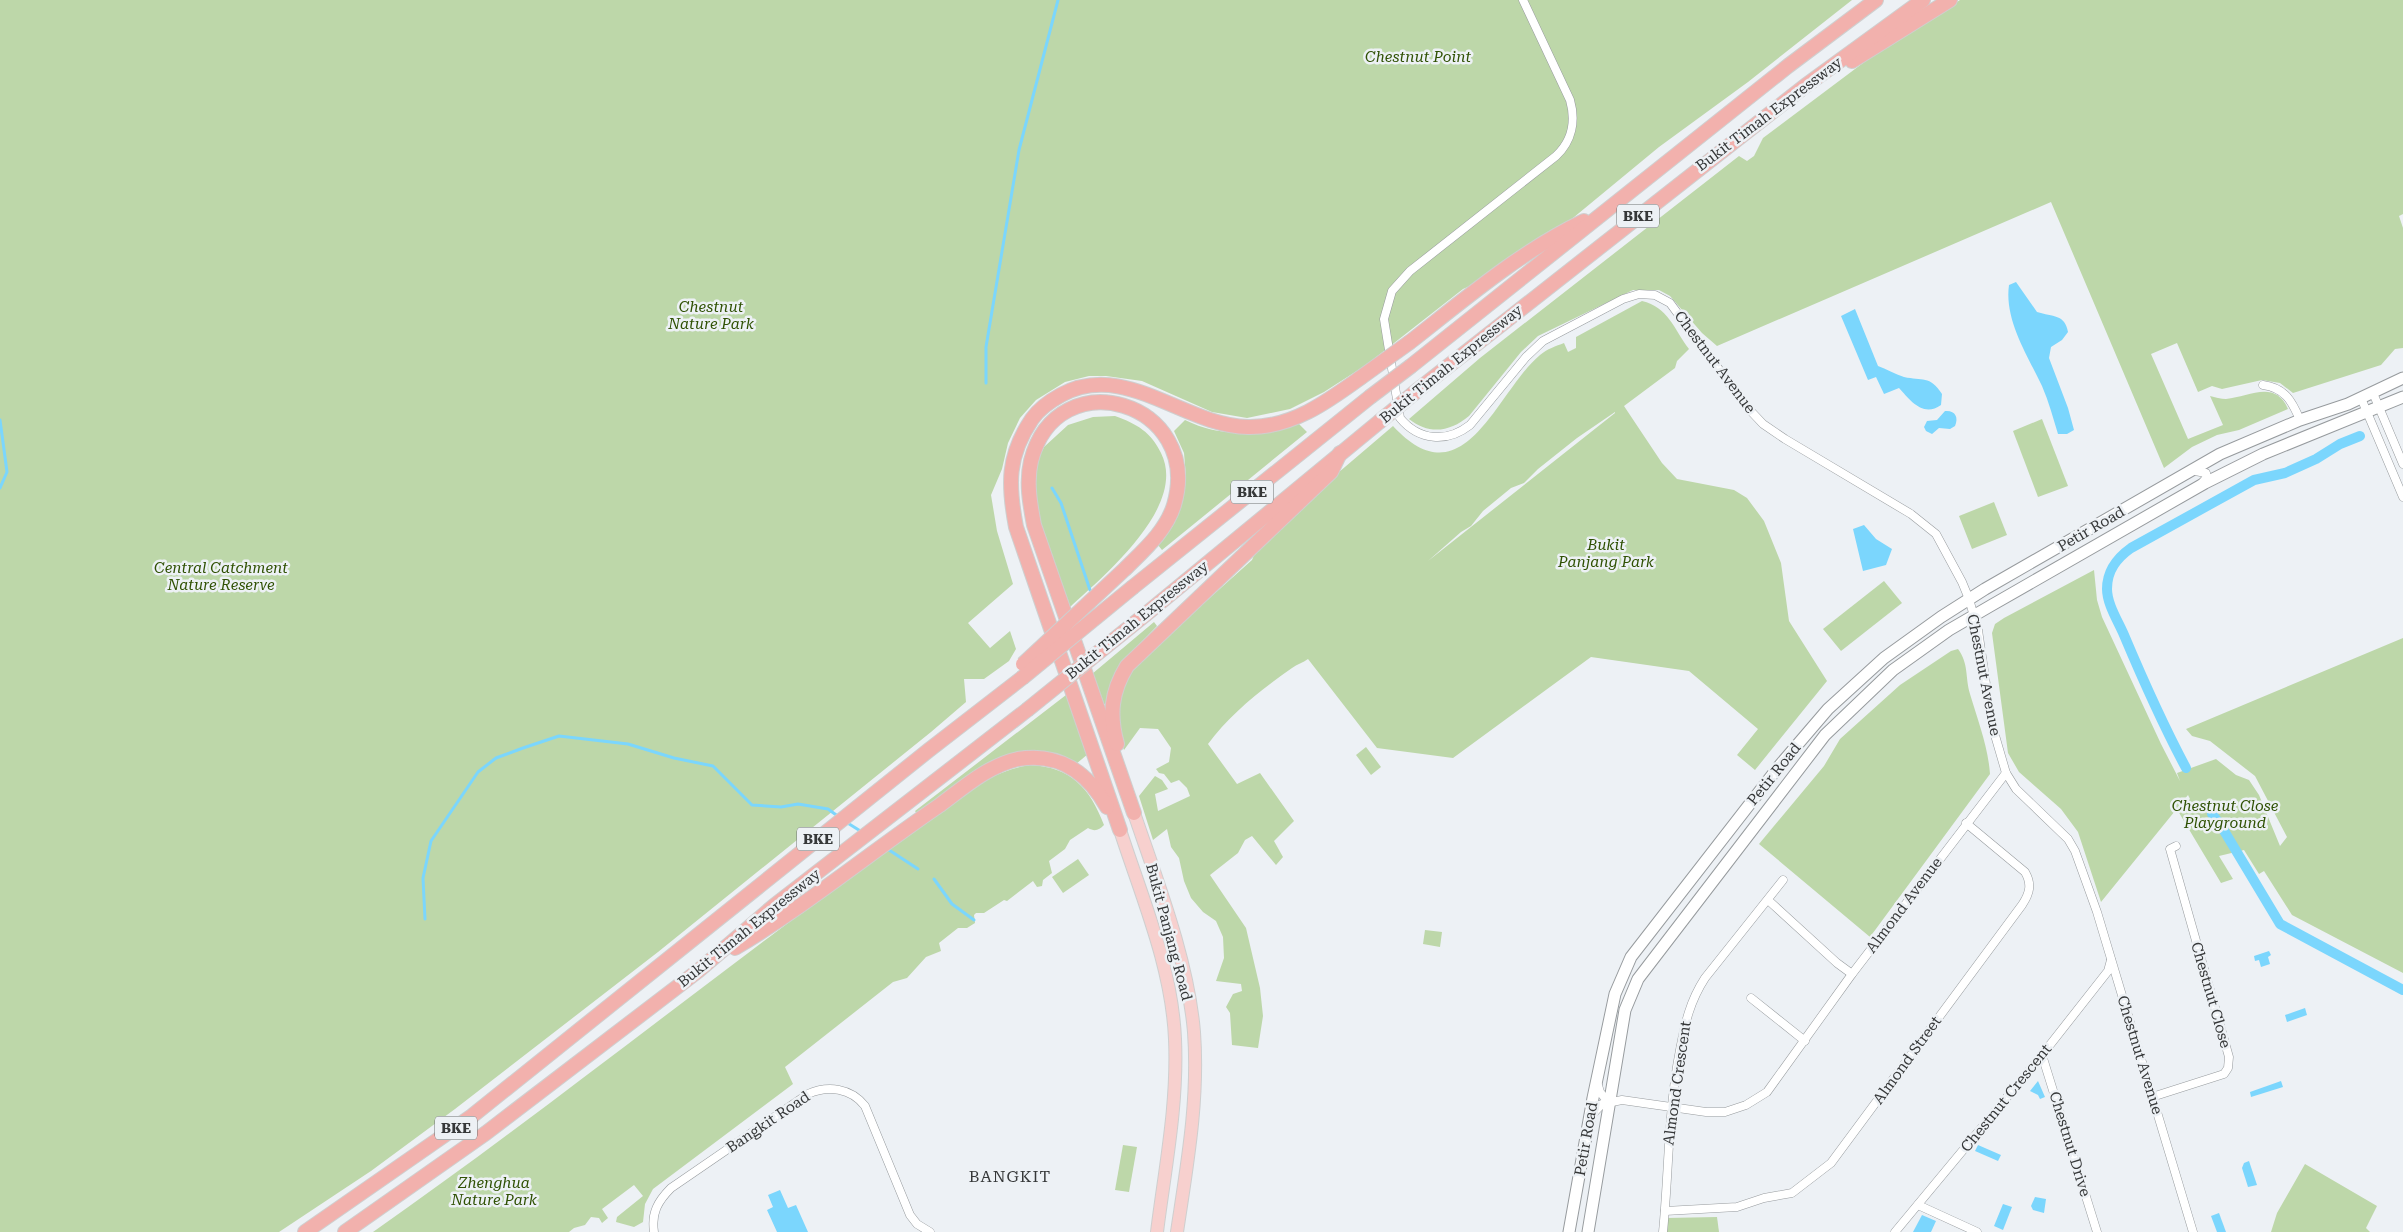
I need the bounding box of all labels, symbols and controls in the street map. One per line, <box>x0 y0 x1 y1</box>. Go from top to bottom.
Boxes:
park label: Chestnut Point <box>1365 48 1471 66</box>
street label: Bukit Timah Expressway <box>1692 53 1846 175</box>
road number: BKE <box>1617 205 1659 228</box>
park label: Chestnut Nature Park <box>667 298 755 333</box>
street label: Bukit Timah Expressway <box>1376 301 1526 427</box>
street label: Chestnut Avenue <box>1671 307 1759 417</box>
road number: BKE <box>1231 481 1273 504</box>
street label: Petir Road <box>2054 502 2128 555</box>
park label: Bukit Panjang Park <box>1557 536 1655 571</box>
street label: Bukit Timah Expressway <box>1062 557 1212 683</box>
park label: Central Catchment Nature Reserve <box>154 559 288 594</box>
street label: Chestnut Avenue <box>1963 613 2005 737</box>
street label: Petir Road <box>1743 739 1805 809</box>
park label: Chestnut Close Playground <box>2172 797 2279 832</box>
road number: BKE <box>797 828 839 851</box>
street label: Almond Avenue <box>1862 854 1946 956</box>
street label: Bukit Panjang Road <box>1142 861 1196 1003</box>
street label: Bukit Timah Expressway <box>674 865 824 991</box>
street label: Chestnut Close <box>2187 940 2235 1050</box>
street label: Chestnut Avenue <box>2113 993 2167 1117</box>
street label: Almond Street <box>1869 1012 1945 1107</box>
street label: Almond Crescent <box>1659 1019 1695 1146</box>
street label: Chestnut Crescent <box>1957 1040 2055 1156</box>
street label: Bangkit Road <box>723 1087 813 1157</box>
street label: Chestnut Drive <box>2045 1089 2095 1199</box>
street label: Petir Road <box>1571 1100 1601 1177</box>
road number: BKE <box>435 1116 477 1140</box>
district label: BANGKIT <box>969 1167 1051 1186</box>
park label: Zhenghua Nature Park <box>450 1174 538 1209</box>

